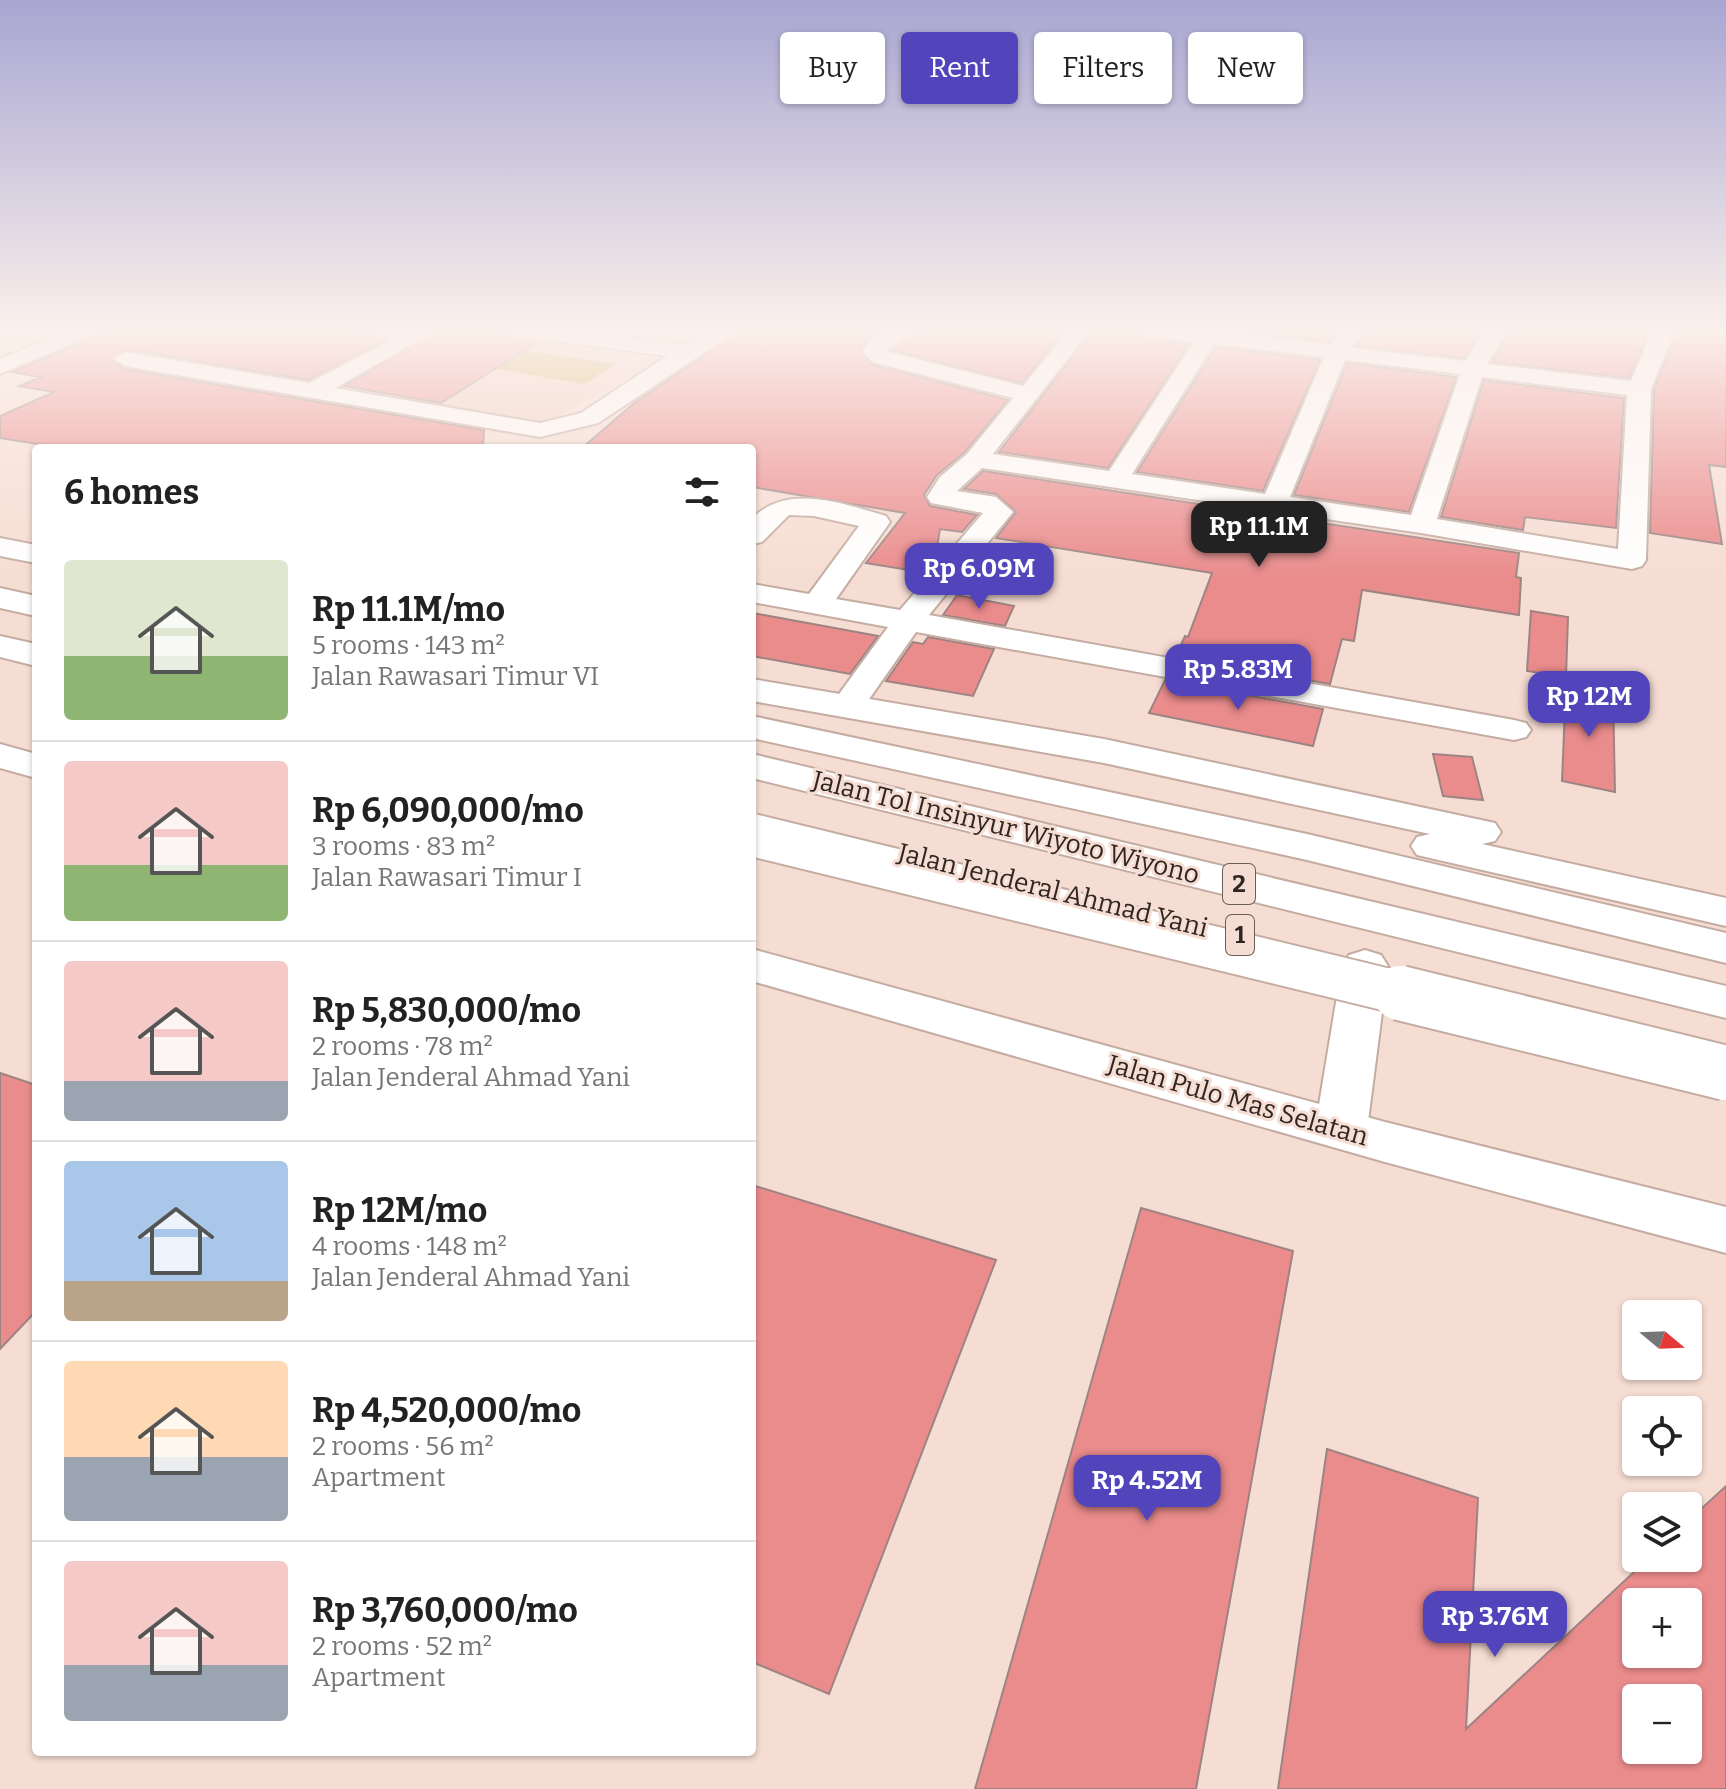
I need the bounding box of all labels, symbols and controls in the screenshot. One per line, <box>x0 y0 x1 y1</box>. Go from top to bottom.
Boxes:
chip: Buy <box>780 32 885 104</box>
chip: Rent <box>901 32 1018 104</box>
chip: Filters <box>1034 32 1172 104</box>
chip: New <box>1188 32 1303 104</box>
icon: filters <box>680 470 724 514</box>
text: 6 homes <box>64 472 199 513</box>
pin: Rp 11.1M <box>1176 501 1342 569</box>
text: Rp 11.1M <box>1209 511 1309 542</box>
pin: Rp 6.09M <box>896 543 1062 611</box>
text: Rp 6.09M <box>923 553 1035 584</box>
text: Rp 11.1M/mo <box>312 589 505 630</box>
icon: home <box>128 592 224 688</box>
text: 5 rooms · 143 m² <box>312 630 505 661</box>
pin: Rp 5.83M <box>1155 644 1321 712</box>
text: Rp 5.83M <box>1183 654 1293 685</box>
text: Jalan Rawasari Timur VI <box>312 661 599 692</box>
pin: Rp 12M <box>1524 671 1654 739</box>
text: Rp 12M <box>1546 681 1632 712</box>
street label: Jalan Tol Insinyur Wiyoto Wiyono <box>808 764 1202 891</box>
text: Rp 6,090,000/mo <box>312 790 584 831</box>
icon: home <box>128 793 224 889</box>
text: 3 rooms · 83 m² <box>312 831 495 862</box>
street label: Jalan Jenderal Ahmad Yani <box>894 837 1211 944</box>
text: Jalan Rawasari Timur I <box>312 862 582 893</box>
road number: 2 <box>1223 864 1255 904</box>
road number: 1 <box>1226 915 1254 955</box>
text: Rp 5,830,000/mo <box>312 990 581 1031</box>
icon: home <box>128 993 224 1089</box>
text: 2 rooms · 78 m² <box>312 1031 493 1062</box>
street label: Jalan Pulo Mas Selatan <box>1103 1048 1372 1153</box>
text: Jalan Jenderal Ahmad Yani <box>312 1062 630 1093</box>
text: Rp 12M/mo <box>312 1190 487 1231</box>
icon: home <box>128 1193 224 1289</box>
text: 4 rooms · 148 m² <box>312 1231 507 1262</box>
text: Jalan Jenderal Ahmad Yani <box>312 1262 630 1293</box>
north arrow <box>1622 1300 1702 1380</box>
map controls <box>1622 1300 1702 1764</box>
text: Rp 4,520,000/mo <box>312 1390 581 1431</box>
icon: home <box>128 1393 224 1489</box>
button: locate <box>1622 1396 1702 1476</box>
text: 2 rooms · 56 m² <box>312 1431 494 1462</box>
pin: Rp 4.52M <box>1064 1455 1230 1523</box>
text: Apartment <box>312 1462 445 1493</box>
text: Rp 4.52M <box>1092 1465 1202 1496</box>
button: layers <box>1622 1492 1702 1572</box>
button: + <box>1622 1588 1702 1668</box>
text: Rp 3,760,000/mo <box>312 1590 578 1631</box>
pin: Rp 3.76M <box>1412 1591 1578 1659</box>
icon: home <box>128 1593 224 1689</box>
text: Rp 3.76M <box>1441 1601 1549 1632</box>
text: 2 rooms · 52 m² <box>312 1631 492 1662</box>
text: Apartment <box>312 1662 445 1693</box>
button: − <box>1622 1684 1702 1764</box>

